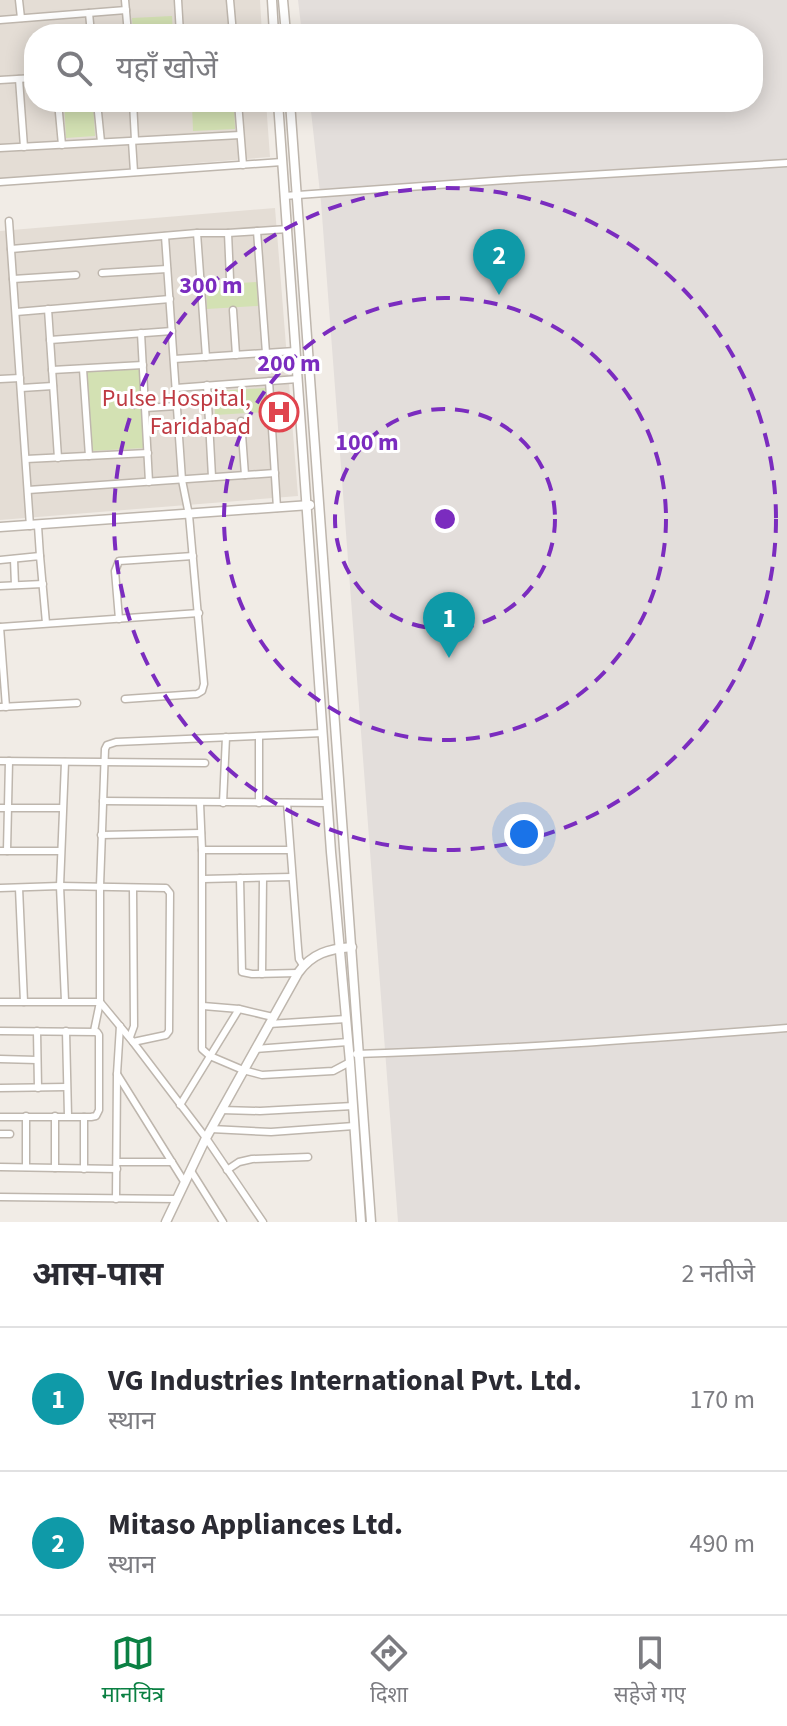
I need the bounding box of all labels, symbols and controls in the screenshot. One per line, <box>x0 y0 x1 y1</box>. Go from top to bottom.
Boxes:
search box <box>24 24 763 112</box>
icon: search <box>52 46 96 90</box>
text: यहाँ खोजें <box>116 47 218 90</box>
pin: 2 <box>473 229 525 295</box>
text: 300 m <box>179 268 243 303</box>
text: 200 m <box>257 346 321 381</box>
place label: Pulse Hospital, Faridabad <box>102 381 251 444</box>
hospital icon: Pulse Hospital, Faridabad <box>258 391 300 433</box>
text: 100 m <box>335 425 399 460</box>
centre of rings <box>431 505 459 533</box>
pin: 1 <box>423 592 475 658</box>
your location <box>504 814 544 854</box>
text: आस-पास <box>32 1250 163 1299</box>
text: 2 नतीजे <box>682 1255 755 1292</box>
text: VG Industries International Pvt. Ltd. <box>108 1359 582 1402</box>
text: 1 <box>51 1381 65 1418</box>
text: 170 m <box>689 1381 755 1418</box>
text: स्थान <box>108 1402 155 1439</box>
text: Mitaso Appliances Ltd. <box>108 1503 403 1546</box>
text: 2 <box>51 1525 65 1562</box>
text: 490 m <box>689 1525 755 1562</box>
text: स्थान <box>108 1546 155 1583</box>
tab: मानचित्र <box>101 1631 164 1711</box>
tab: दिशा <box>367 1631 411 1711</box>
tab: सहेजे गए <box>614 1631 686 1711</box>

